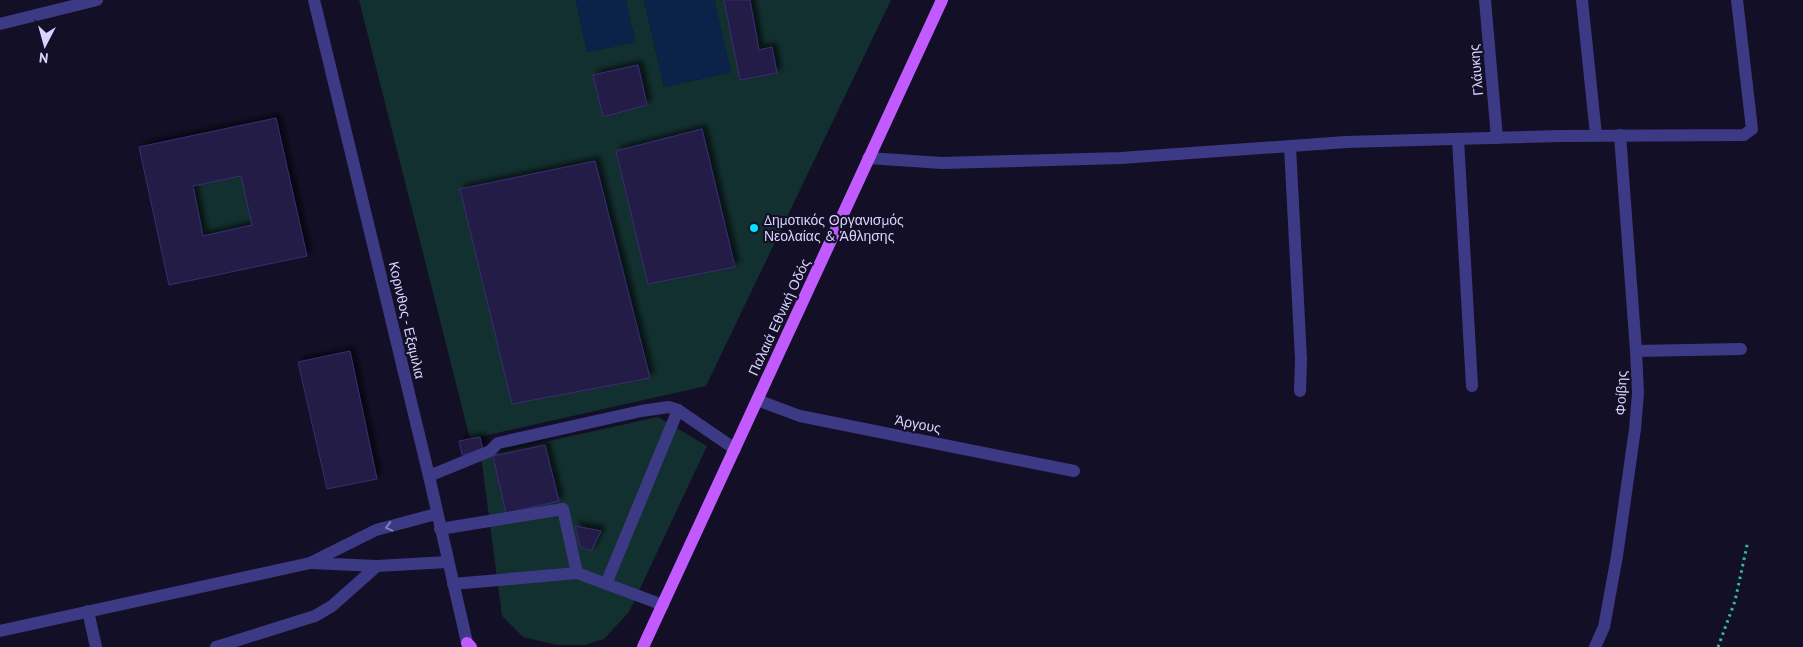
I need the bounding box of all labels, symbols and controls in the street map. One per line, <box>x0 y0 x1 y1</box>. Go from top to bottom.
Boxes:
north arrow <box>20 20 70 70</box>
street label: Γλάυκης <box>1465 43 1487 97</box>
text: N <box>38 48 49 67</box>
place label: Δημοτικός Οργανισμός Νεολαίας & Άθλησης <box>764 211 904 245</box>
marker: Δημοτικός Οργανισμός Νεολαίας & Άθλησης <box>748 222 760 234</box>
street label: Παλαιά Εθνική Οδός <box>744 255 814 378</box>
street label: Κορινθος - Εξαμιλια <box>385 260 429 380</box>
street label: Φοίβης <box>1611 370 1631 416</box>
street label: Άργους <box>893 411 943 437</box>
one-way arrow <box>386 521 394 531</box>

